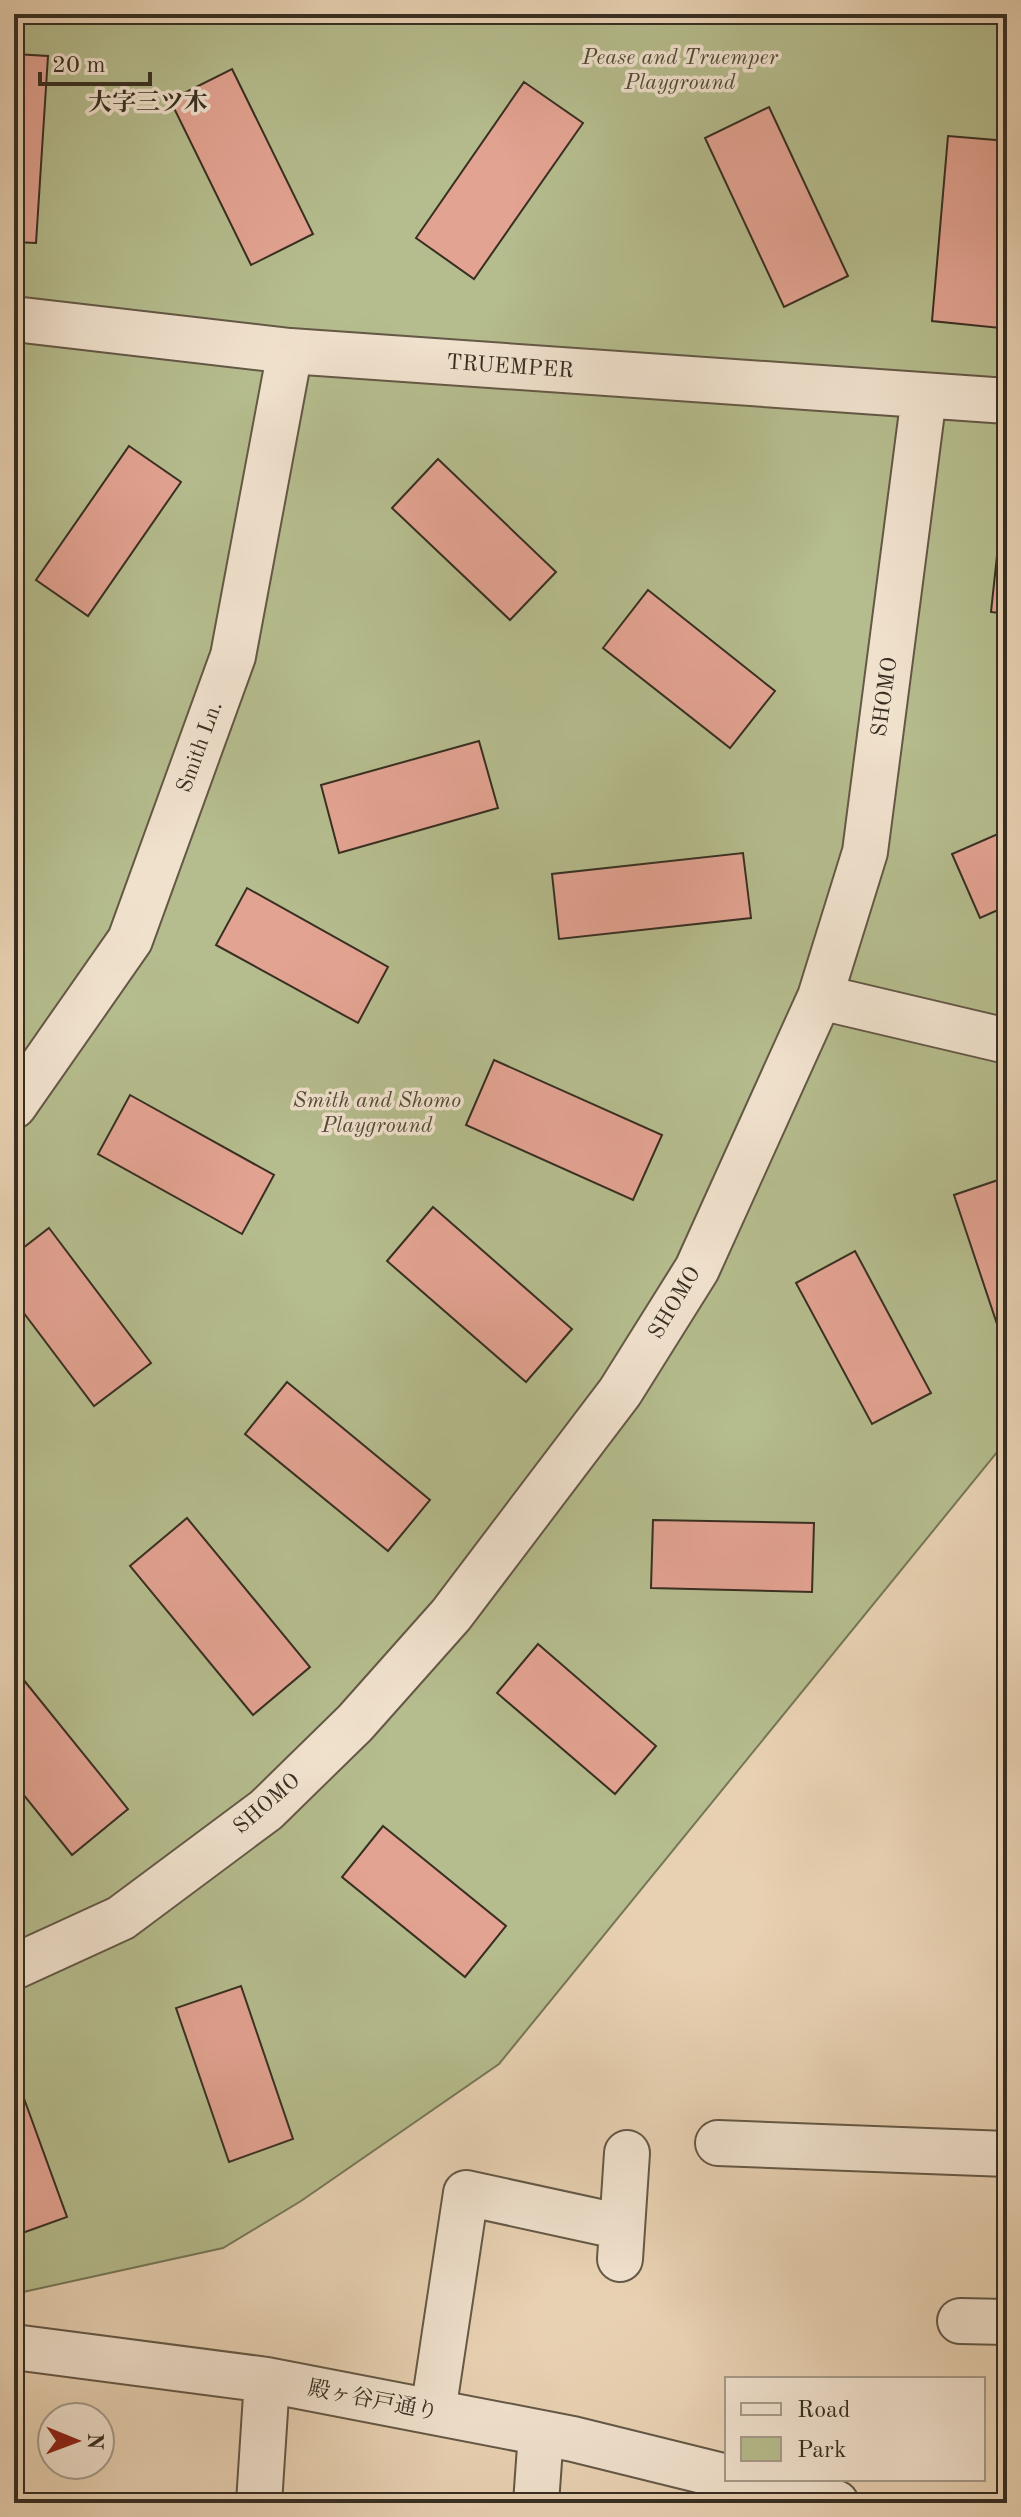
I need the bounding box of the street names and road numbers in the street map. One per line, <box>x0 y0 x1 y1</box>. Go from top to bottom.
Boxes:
street label: TRUEMPER <box>446 352 575 382</box>
street label: SHOMO <box>869 656 901 738</box>
street label: Smith Ln. <box>173 698 227 796</box>
street label: SHOMO <box>645 1263 705 1343</box>
street label: SHOMO <box>230 1769 304 1839</box>
street label: 殿ヶ谷戸通り <box>306 2376 440 2424</box>

